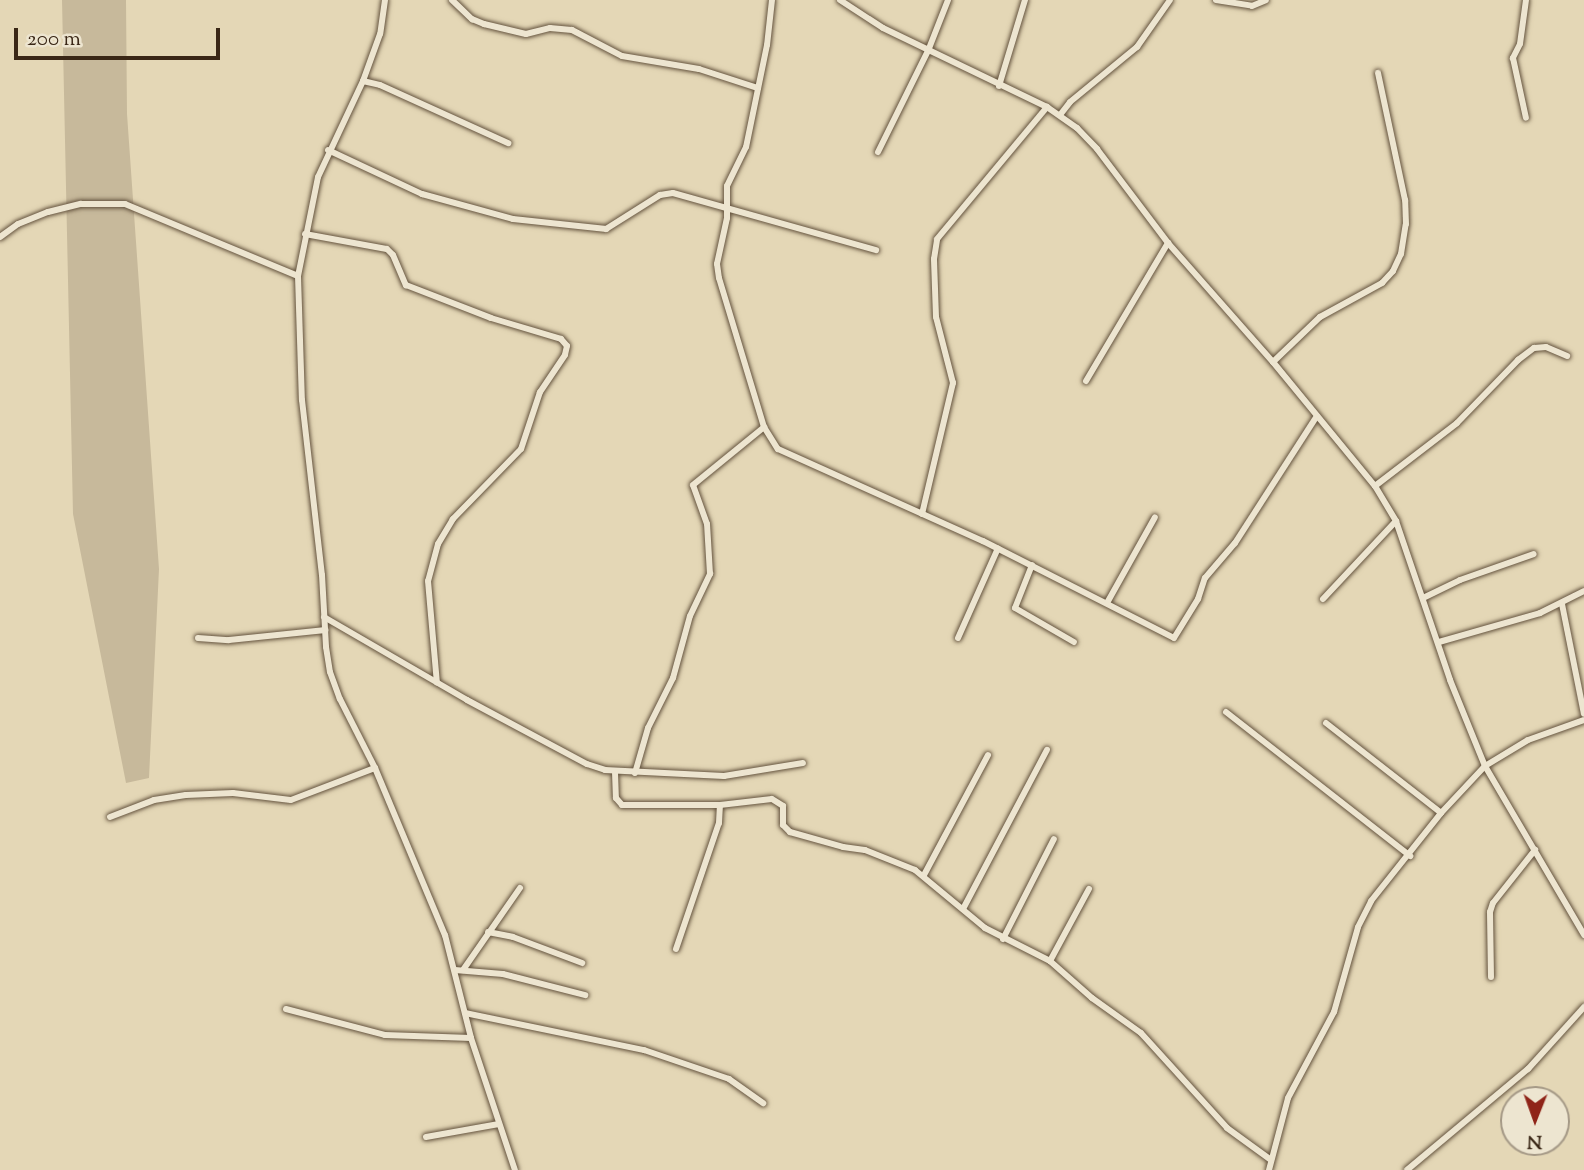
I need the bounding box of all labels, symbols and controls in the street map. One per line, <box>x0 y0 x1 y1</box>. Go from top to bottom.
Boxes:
scale bar <box>18 14 224 58</box>
text: 200 m <box>27 25 81 55</box>
north arrow <box>1500 1086 1570 1156</box>
text: N <box>1527 1127 1542 1154</box>

